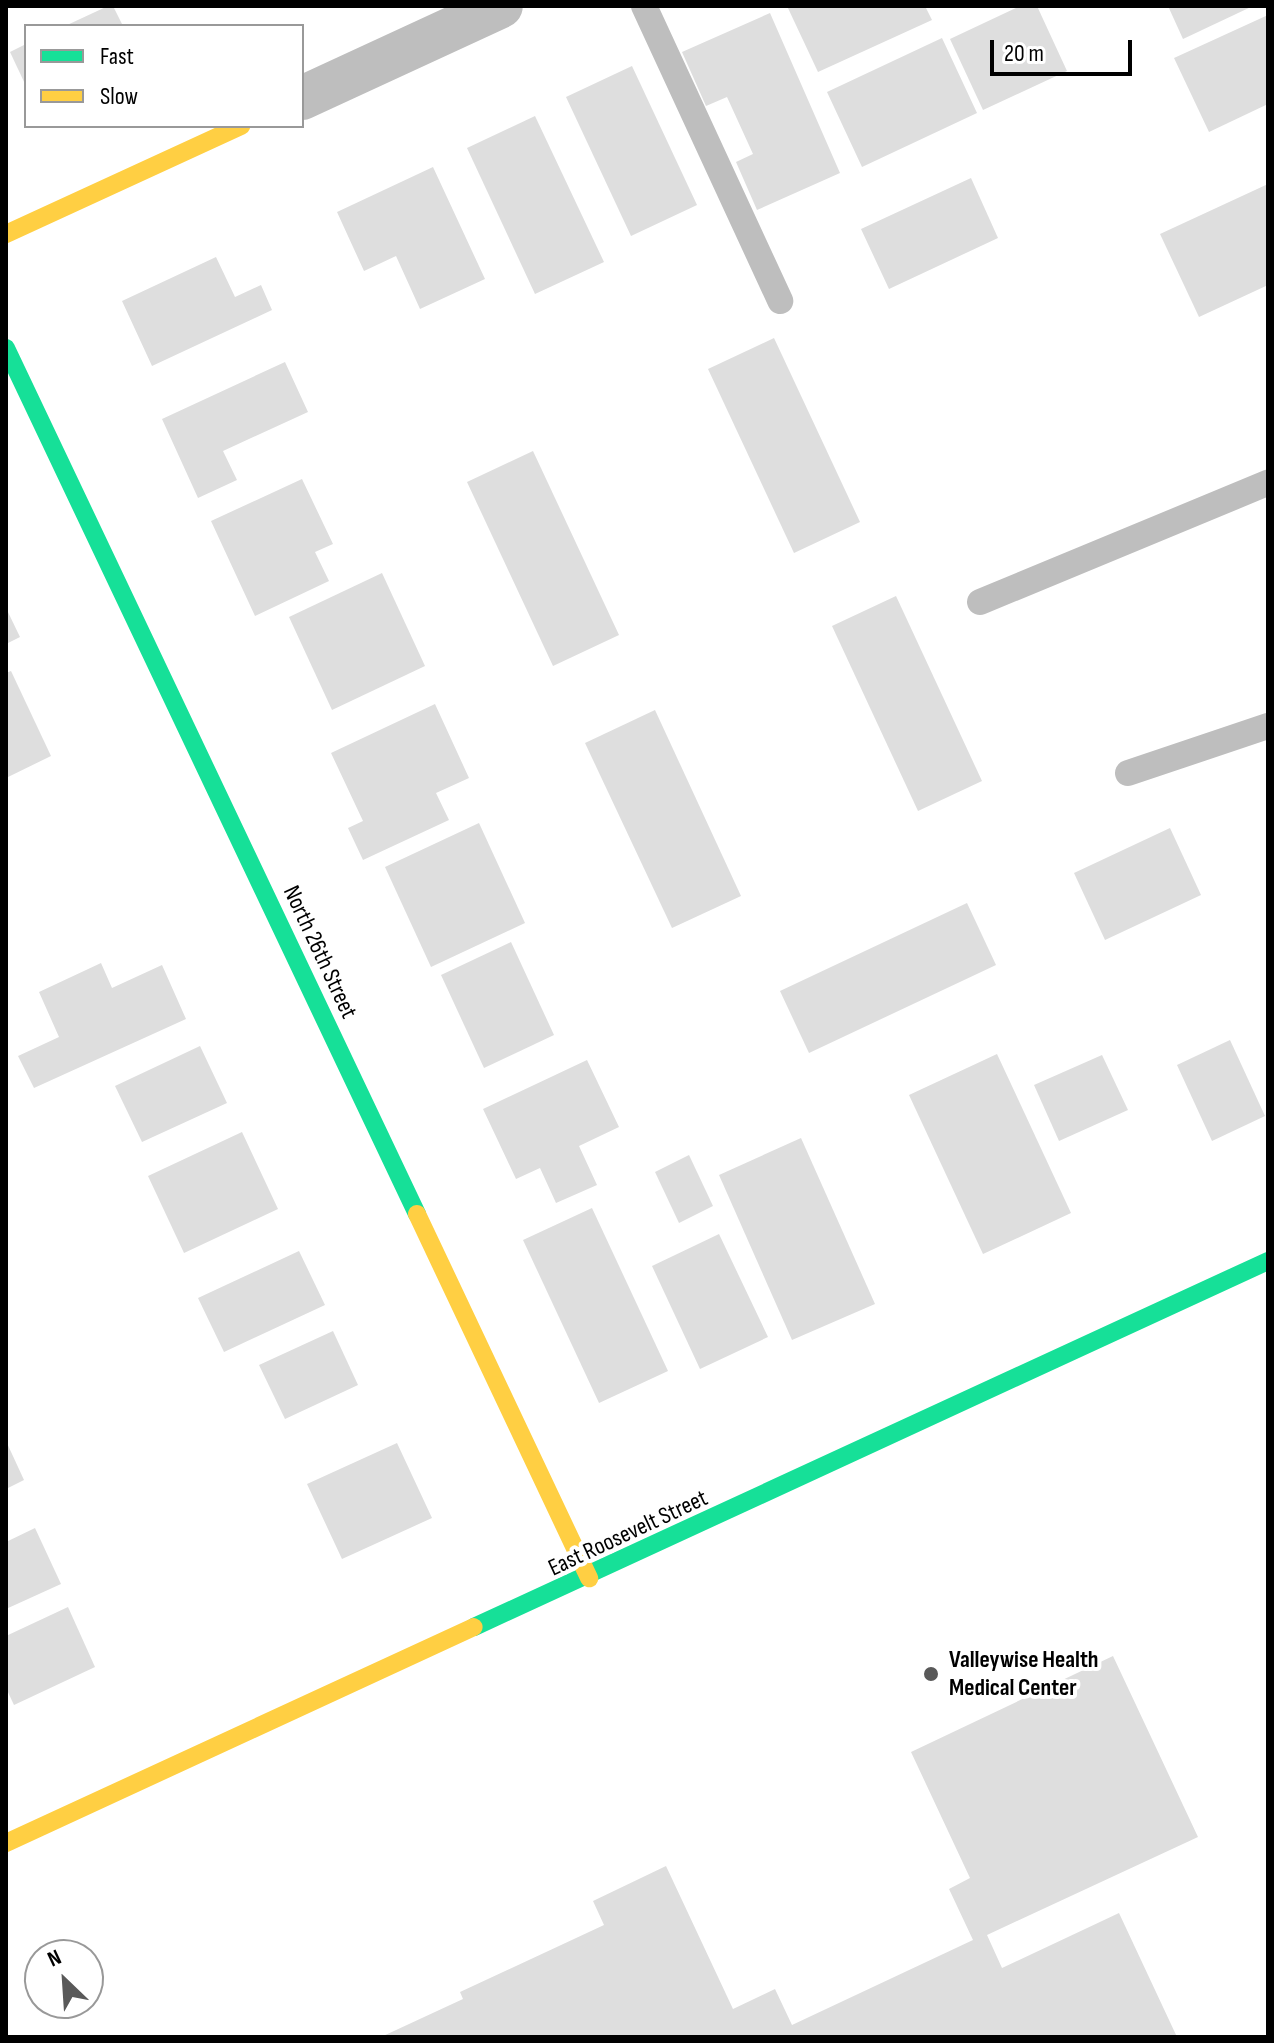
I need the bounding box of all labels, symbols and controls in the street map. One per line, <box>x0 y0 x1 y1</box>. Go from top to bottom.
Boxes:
legend <box>24 24 304 128</box>
scale bar <box>994 24 1136 74</box>
text: 20 m <box>1004 39 1044 68</box>
text: Fast <box>100 42 134 71</box>
text: Slow <box>100 82 138 111</box>
street label: North 26th Street <box>277 881 363 1023</box>
street label: East Roosevelt Street <box>544 1484 712 1582</box>
place label: Valleywise Health Medical Center <box>949 1646 1099 1702</box>
marker: Valleywise Health Medical Center <box>920 1663 942 1685</box>
north arrow <box>24 1939 104 2019</box>
text: N <box>43 1944 66 1973</box>

